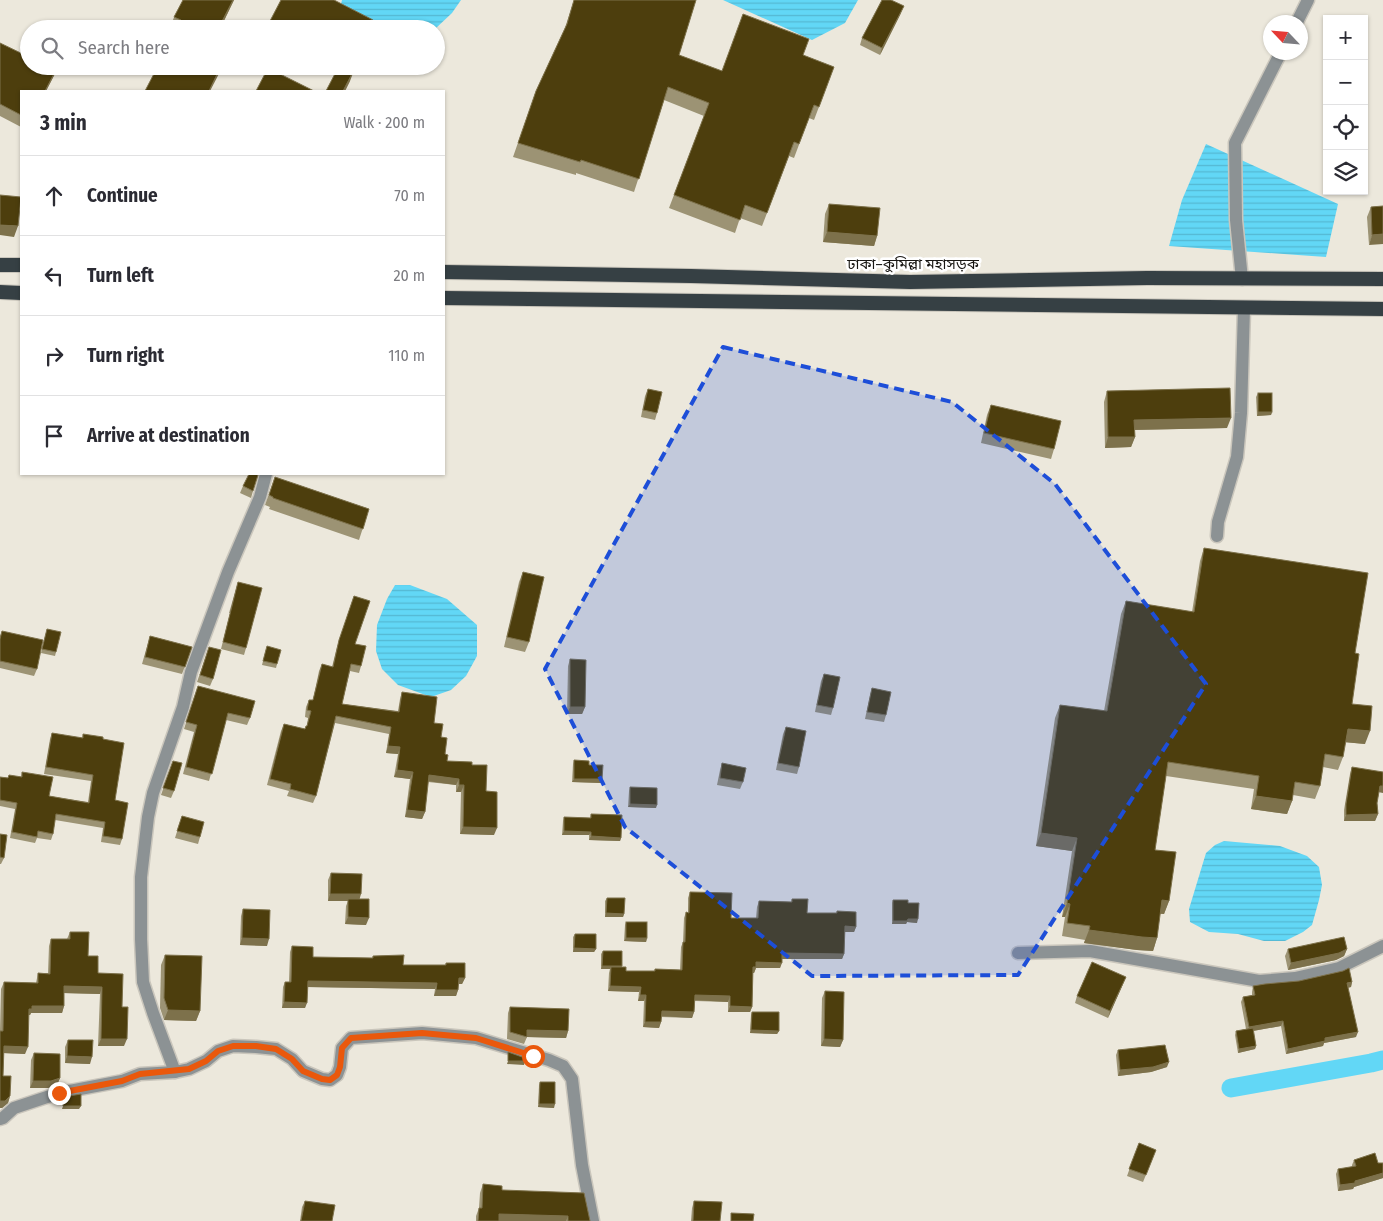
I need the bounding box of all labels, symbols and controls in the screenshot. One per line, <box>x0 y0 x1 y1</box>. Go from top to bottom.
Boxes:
north arrow <box>1263 15 1308 60</box>
map controls <box>1323 15 1368 195</box>
button: + <box>1323 15 1368 60</box>
search box <box>20 20 445 75</box>
icon: search <box>38 34 66 62</box>
text: Search here <box>78 36 170 59</box>
button: − <box>1323 60 1368 105</box>
button: locate <box>1323 105 1368 150</box>
text: 3 min <box>40 110 87 136</box>
text: Walk · 200 m <box>343 113 425 132</box>
button: layers <box>1323 150 1368 195</box>
icon: ahead <box>40 182 68 210</box>
text: Continue <box>87 184 158 207</box>
text: 70 m <box>394 186 425 205</box>
street label: ঢাকা–কুমিল্লা মহাসড়ক <box>846 255 980 273</box>
icon: left <box>40 262 68 290</box>
text: Turn left <box>87 264 154 287</box>
text: 20 m <box>394 266 425 285</box>
icon: right <box>40 342 68 370</box>
text: Turn right <box>87 344 164 367</box>
text: 110 m <box>388 346 425 365</box>
icon: arrive <box>40 422 68 450</box>
text: Arrive at destination <box>87 424 250 447</box>
route start <box>522 1045 545 1068</box>
route end <box>48 1082 71 1105</box>

